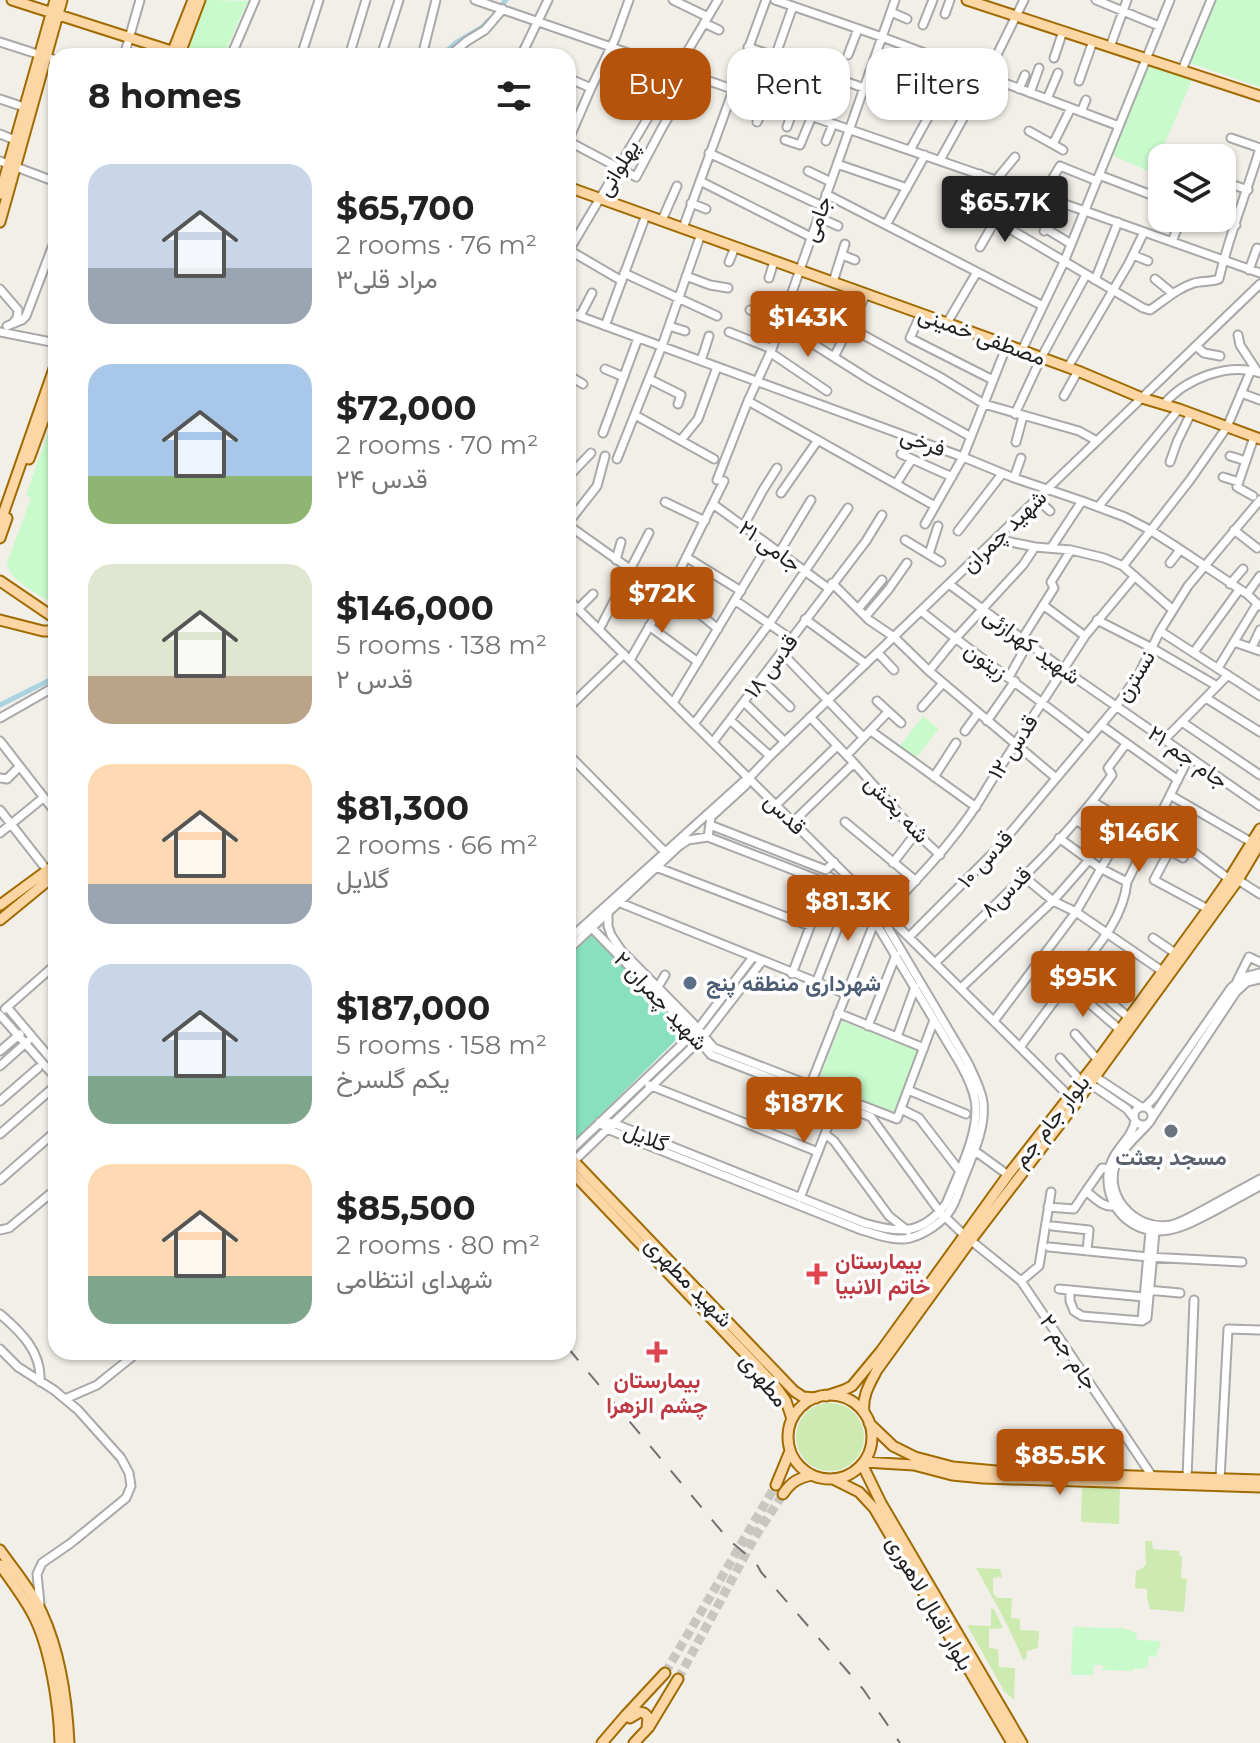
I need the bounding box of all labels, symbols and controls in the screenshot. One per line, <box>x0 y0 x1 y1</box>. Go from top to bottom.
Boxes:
chip: Buy <box>600 48 711 120</box>
chip: Rent <box>727 48 850 120</box>
chip: Filters <box>866 48 1008 120</box>
icon: filters <box>492 74 536 118</box>
text: 8 homes <box>88 75 241 117</box>
street label: پهلوانی <box>591 135 646 202</box>
map controls <box>1148 144 1236 232</box>
button: layers <box>1148 144 1236 232</box>
pin: $65.7K <box>940 176 1070 244</box>
text: $65.7K <box>960 186 1050 218</box>
text: $65,700 <box>336 187 475 229</box>
street label: جامی <box>796 192 838 246</box>
icon: home <box>152 196 248 292</box>
text: 2 rooms · 76 m² <box>336 229 537 261</box>
text: مراد قلی۳ <box>336 263 438 295</box>
pin: $143K <box>752 291 864 359</box>
street label: مصطفی خمینی <box>915 300 1049 372</box>
text: $143K <box>769 301 847 333</box>
text: $72,000 <box>336 387 477 429</box>
icon: home <box>152 396 248 492</box>
street label: فرخی <box>897 421 949 463</box>
text: 2 rooms · 70 m² <box>336 429 538 461</box>
text: قدس ۲۴ <box>336 463 428 495</box>
street label: شهید چمران <box>956 484 1053 579</box>
street label: جامی ۲۱ <box>734 514 806 578</box>
pin: $72K <box>615 567 709 635</box>
text: $72K <box>628 577 696 609</box>
text: $146,000 <box>336 587 494 629</box>
icon: home <box>152 596 248 692</box>
street label: شهید کهرازئی <box>978 602 1086 690</box>
text: 5 rooms · 138 m² <box>336 629 547 661</box>
street label: قدس ۱۸ <box>738 629 804 703</box>
street label: زیتون <box>959 636 1013 686</box>
street label: نسترن <box>1109 645 1161 707</box>
text: قدس ۲ <box>336 663 413 695</box>
street label: قدس ۱۲ <box>982 710 1044 784</box>
street label: جام جم ۲۱ <box>1142 720 1233 795</box>
street label: شه بخش <box>859 769 935 849</box>
text: $81,300 <box>336 787 469 829</box>
street label: قدس <box>759 788 811 840</box>
icon: home <box>152 796 248 892</box>
pin: $146K <box>1083 806 1195 874</box>
text: $146K <box>1099 816 1179 848</box>
street label: قدس ۱۰ <box>952 825 1018 893</box>
text: 2 rooms · 66 m² <box>336 829 538 861</box>
street label: قدس۸ <box>975 861 1037 923</box>
text: گلایل <box>336 863 390 895</box>
pin: $81.3K <box>783 875 913 943</box>
text: $81.3K <box>805 885 891 917</box>
street label: شهید چمران ۲ <box>608 946 714 1057</box>
pin: $95K <box>1036 951 1130 1019</box>
text: $95K <box>1049 961 1117 993</box>
place label: شهرداری منطقه پنج <box>706 970 881 999</box>
marker: شهرداری منطقه پنج <box>681 974 699 992</box>
text: $187,000 <box>336 987 490 1029</box>
icon: home <box>152 996 248 1092</box>
text: 5 rooms · 158 m² <box>336 1029 547 1061</box>
text: یکم گلسرخ <box>336 1063 450 1095</box>
street label: بلوار جام جم <box>1007 1069 1096 1173</box>
pin: $187K <box>748 1077 860 1145</box>
text: $187K <box>764 1087 844 1119</box>
street label: گلایل <box>620 1116 672 1158</box>
marker: مسجد بعثت <box>1162 1122 1180 1140</box>
place label: مسجد بعثت <box>1115 1144 1227 1171</box>
text: $85,500 <box>336 1187 476 1229</box>
icon: home <box>152 1196 248 1292</box>
text: 2 rooms · 80 m² <box>336 1229 540 1261</box>
street label: شهید مطهری <box>639 1231 739 1333</box>
place label: بیمارستان خاتم الانبیا <box>835 1248 930 1301</box>
text: شهدای انتظامی <box>336 1263 493 1295</box>
marker: بیمارستان خاتم الانبیا <box>806 1263 828 1285</box>
street label: جام جم ۲ <box>1033 1309 1104 1395</box>
marker: بیمارستان چشم الزهرا <box>646 1341 668 1363</box>
street label: مطهری <box>734 1348 794 1412</box>
place label: بیمارستان چشم الزهرا <box>606 1367 708 1421</box>
pin: $85.5K <box>995 1429 1125 1497</box>
text: $85.5K <box>1015 1439 1105 1471</box>
street label: بلوار اقبال لاهوری <box>881 1531 979 1675</box>

